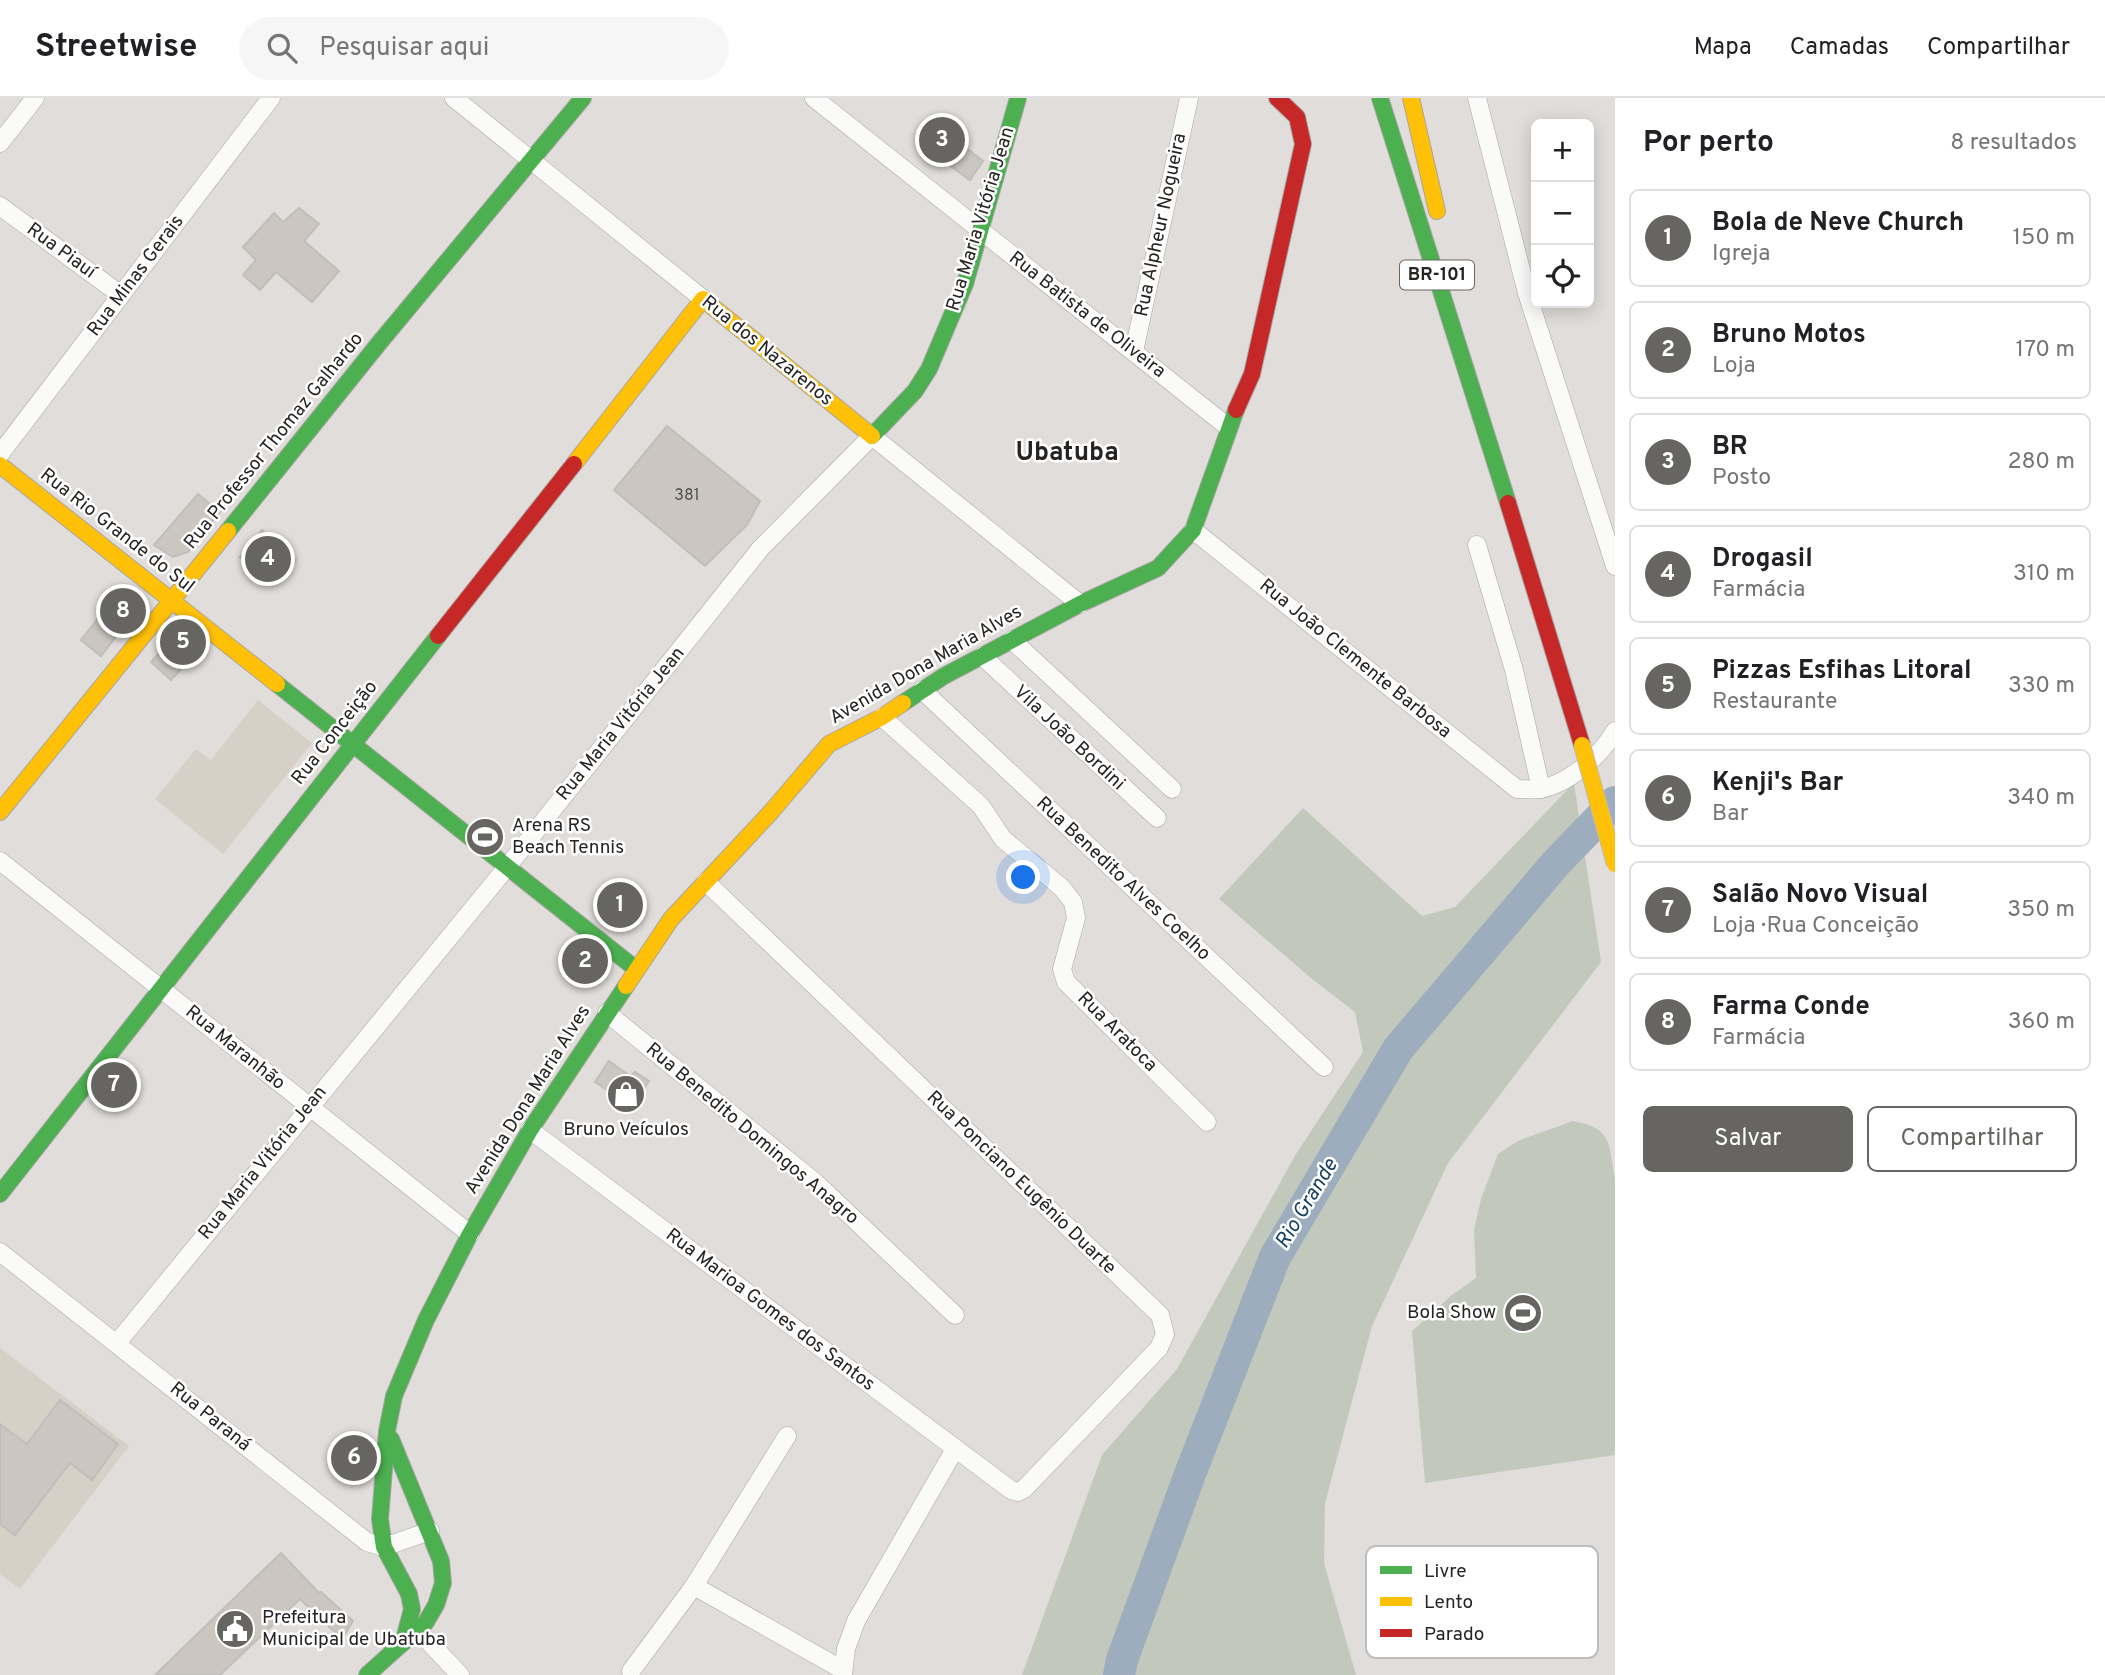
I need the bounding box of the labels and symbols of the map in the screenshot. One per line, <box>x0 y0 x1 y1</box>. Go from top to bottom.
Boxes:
pin: 3 <box>919 114 965 166</box>
street label: Rua Maria Vitória Jean <box>942 124 1020 314</box>
street label: Rua Alpheur Nogueira <box>1130 131 1192 319</box>
street label: Rua Minas Gerais <box>82 210 190 342</box>
street label: Rua Piauí <box>22 218 102 285</box>
street label: Rua Batista de Oliveira <box>1004 246 1170 384</box>
road number: BR-101 <box>1400 260 1474 290</box>
street label: Rua dos Nazarenos <box>696 291 838 411</box>
street label: Rua Professor Thomaz Galhardo <box>179 328 369 554</box>
district label: Ubatuba <box>1015 437 1119 470</box>
street label: Rua Rio Grande do Sul <box>35 463 199 599</box>
house number: 381 <box>674 486 700 506</box>
pin: 4 <box>245 533 291 585</box>
street label: Rua João Clemente Barbosa <box>1254 574 1456 744</box>
pin: 8 <box>100 585 146 637</box>
street label: Avenida Dona Maria Alves <box>825 600 1027 730</box>
pin: 5 <box>160 616 206 668</box>
street label: Rua Maria Vitória Jean <box>551 642 691 806</box>
street label: Rua Conceição <box>287 676 383 790</box>
street label: Vila João Bordini <box>1008 680 1130 796</box>
street label: Rua Benedito Alves Coelho <box>1031 792 1215 966</box>
place label: Arena RS Beach Tennis <box>512 814 624 860</box>
sports icon: Arena RS Beach Tennis <box>464 816 506 858</box>
your location <box>1006 860 1040 894</box>
pin: 1 <box>597 879 643 931</box>
pin: 2 <box>562 935 608 987</box>
street label: Rua Aratoca <box>1072 987 1162 1077</box>
street label: Rua Maranhão <box>180 1000 290 1096</box>
street label: Avenida Dona Maria Alves <box>460 1001 596 1199</box>
street label: Rua Benedito Domingos Anagro <box>641 1038 863 1230</box>
pin: 7 <box>91 1059 137 1111</box>
shop icon: Bruno Veículos <box>605 1073 647 1115</box>
street label: Rua Maria Vitória Jean <box>193 1081 333 1245</box>
street label: Rua Ponciano Eugênio Duarte <box>921 1086 1121 1280</box>
place label: Bruno Veículos <box>563 1118 689 1142</box>
water label: Rio Grande <box>1270 1153 1345 1254</box>
street label: Rua Marioa Gomes dos Santos <box>660 1223 880 1397</box>
sports icon: Bola Show <box>1502 1292 1544 1334</box>
place label: Bola Show <box>1407 1301 1496 1325</box>
street label: Rua Paraná <box>165 1377 255 1457</box>
pin: 6 <box>331 1432 377 1484</box>
legend <box>1366 1546 1598 1658</box>
text: Livre <box>1424 1560 1467 1584</box>
text: Lento <box>1424 1591 1473 1615</box>
place label: Prefeitura Municipal de Ubatuba <box>262 1606 446 1652</box>
public building icon: Prefeitura Municipal de Ubatuba <box>214 1608 256 1650</box>
text: Parado <box>1424 1623 1484 1647</box>

